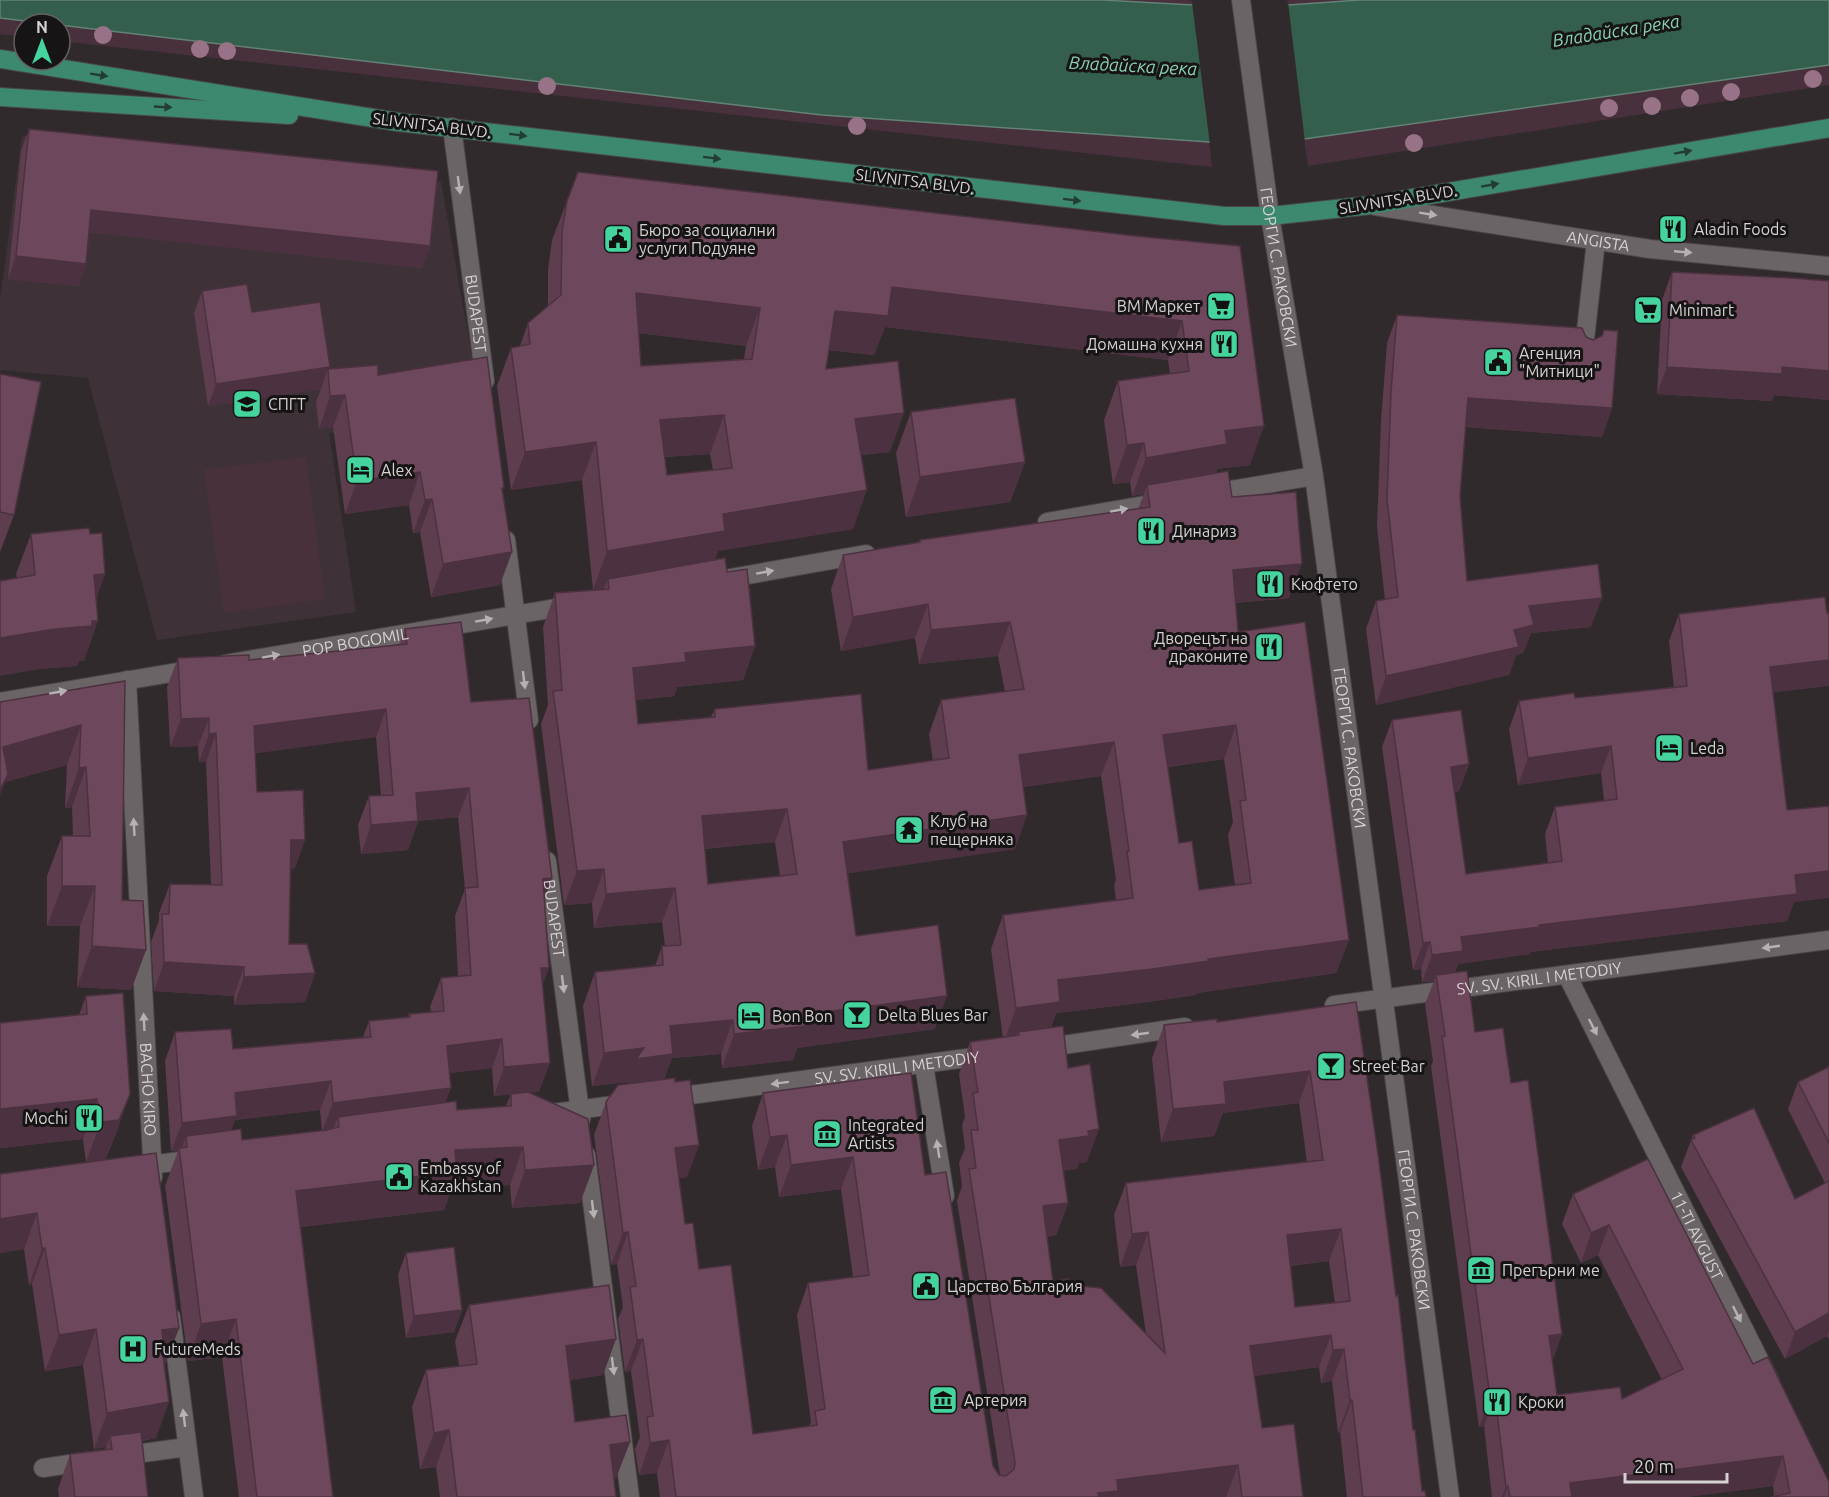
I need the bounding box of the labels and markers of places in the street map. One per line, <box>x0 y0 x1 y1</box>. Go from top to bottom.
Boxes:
restaurant icon: Aladin Foods <box>1657 213 1689 245</box>
place label: Aladin Foods <box>1694 220 1786 238</box>
place label: Бюро за социални услуги Подуяне <box>639 221 775 257</box>
public building icon: Бюро за социални услуги Подуяне <box>602 223 634 255</box>
supermarket icon: ВМ Маркет <box>1205 290 1237 322</box>
supermarket icon: Minimart <box>1632 294 1664 326</box>
place label: ВМ Маркет <box>1117 297 1200 315</box>
place label: Minimart <box>1669 301 1735 319</box>
restaurant icon: Домашна кухня <box>1208 328 1240 360</box>
place label: Домашна кухня <box>1086 335 1203 353</box>
place label: Агенция "Митници" <box>1519 344 1600 380</box>
public building icon: Агенция "Митници" <box>1482 346 1514 378</box>
school or university icon: СПГТ <box>231 388 263 420</box>
place label: СПГТ <box>268 395 306 413</box>
hotel icon: Alex <box>344 454 376 486</box>
place label: Alex <box>381 461 413 479</box>
restaurant icon: Динариз <box>1135 515 1167 547</box>
place label: Динариз <box>1172 522 1237 540</box>
restaurant icon: Кюфтето <box>1254 568 1286 600</box>
place label: Кюфтето <box>1291 575 1358 593</box>
place label: Дворецът на драконите <box>1154 629 1248 665</box>
restaurant icon: Дворецът на драконите <box>1253 631 1285 663</box>
hotel icon: Leda <box>1653 732 1685 764</box>
place label: Leda <box>1690 739 1725 757</box>
place label: Клуб на пещерняка <box>930 812 1014 848</box>
temple icon: Клуб на пещерняка <box>893 814 925 846</box>
bar icon: Delta Blues Bar <box>841 999 873 1031</box>
hotel icon: Bon Bon <box>735 1000 767 1032</box>
place label: Delta Blues Bar <box>878 1006 988 1024</box>
place label: Bon Bon <box>772 1007 833 1025</box>
bar icon: Street Bar <box>1315 1050 1347 1082</box>
place label: Street Bar <box>1352 1057 1425 1075</box>
restaurant icon: Mochi <box>73 1102 105 1134</box>
place label: Mochi <box>24 1109 68 1127</box>
place label: Integrated Artists <box>848 1116 924 1152</box>
museum icon: Integrated Artists <box>811 1118 843 1150</box>
place label: Embassy of Kazakhstan <box>420 1159 502 1195</box>
public building icon: Embassy of Kazakhstan <box>383 1161 415 1193</box>
museum icon: Прегърни ме <box>1465 1254 1497 1286</box>
place label: Прегърни ме <box>1502 1261 1600 1279</box>
public building icon: Царство България <box>910 1270 942 1302</box>
place label: Царство България <box>947 1277 1083 1295</box>
hospital icon: FutureMeds <box>117 1333 149 1365</box>
place label: FutureMeds <box>154 1340 241 1358</box>
museum icon: Артерия <box>927 1384 959 1416</box>
restaurant icon: Кроки <box>1481 1386 1513 1418</box>
place label: Артерия <box>964 1391 1027 1409</box>
place label: Кроки <box>1518 1393 1564 1411</box>

